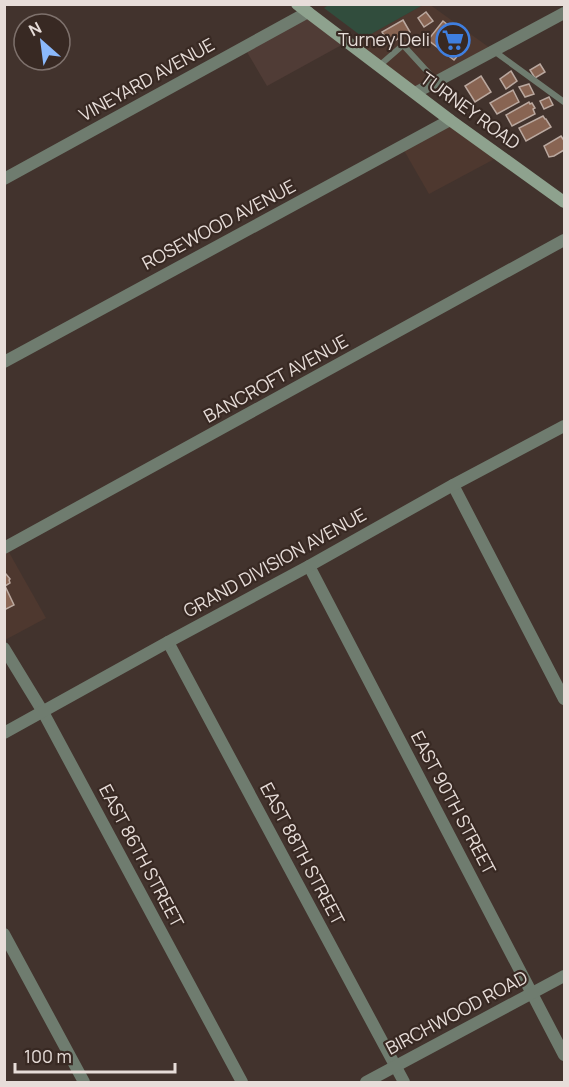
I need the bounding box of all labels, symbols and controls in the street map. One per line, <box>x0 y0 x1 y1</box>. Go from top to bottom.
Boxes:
north arrow <box>12 12 72 72</box>
text: N <box>25 16 45 41</box>
supermarket icon: Turney Deli <box>435 22 471 58</box>
place label: Turney Deli <box>338 27 430 51</box>
street label: VINEYARD AVENUE <box>75 32 219 126</box>
street label: TURNEY ROAD <box>416 66 525 154</box>
street label: ROSEWOOD AVENUE <box>138 174 299 275</box>
street label: BANCROFT AVENUE <box>199 329 352 428</box>
street label: GRAND DIVISION AVENUE <box>179 502 370 622</box>
street label: EAST 90TH STREET <box>406 727 502 879</box>
street label: EAST 88TH STREET <box>255 778 351 929</box>
street label: EAST 86TH STREET <box>94 780 190 932</box>
street label: BIRCHWOOD ROAD <box>381 965 532 1060</box>
scale bar <box>15 1036 176 1074</box>
text: 100 m <box>24 1044 72 1068</box>

